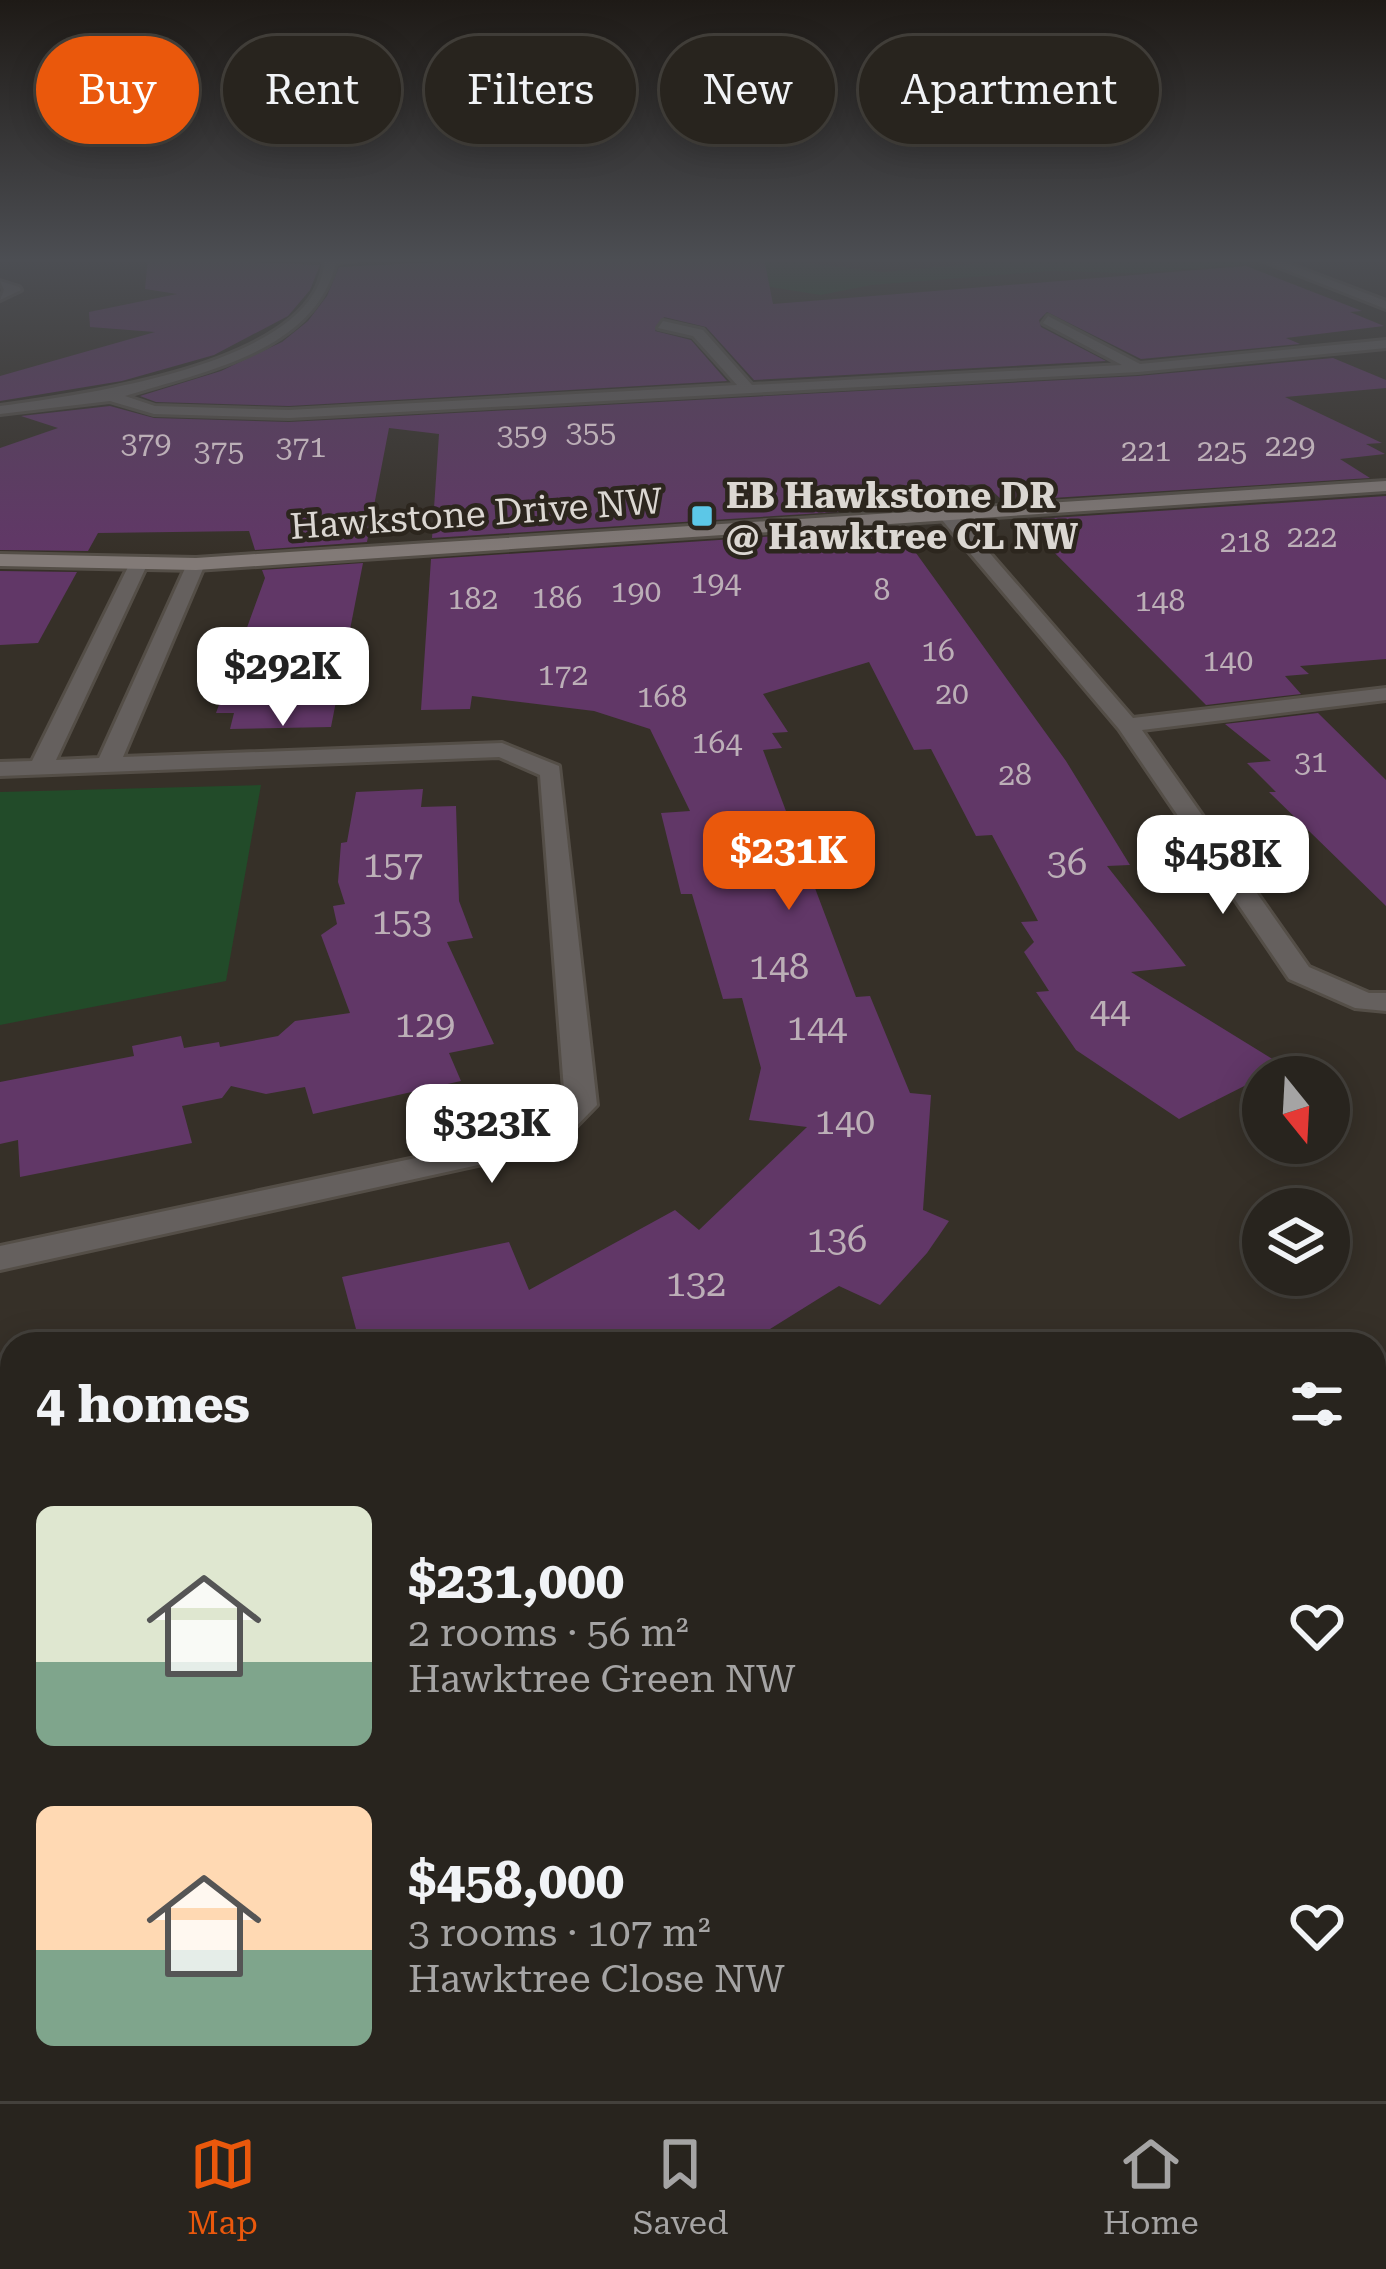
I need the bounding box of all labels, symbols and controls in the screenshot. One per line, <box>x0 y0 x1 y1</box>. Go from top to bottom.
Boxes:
chip: Buy <box>36 36 199 144</box>
chip: Rent <box>223 36 401 144</box>
chip: Filters <box>425 36 636 144</box>
chip: New <box>660 36 835 144</box>
chip: Apartment <box>859 36 1159 144</box>
house number: 355 <box>566 414 616 449</box>
house number: 359 <box>497 417 547 452</box>
house number: 379 <box>121 425 171 460</box>
house number: 229 <box>1265 428 1315 463</box>
house number: 371 <box>276 429 326 464</box>
house number: 375 <box>194 433 244 468</box>
house number: 221 <box>1121 433 1171 468</box>
house number: 225 <box>1197 433 1247 468</box>
place label: EB Hawkstone DR @ Hawktree CL NW <box>726 475 1078 558</box>
street label: Hawkstone Drive NW <box>288 480 664 548</box>
marker: EB Hawkstone DR @ Hawktree CL NW <box>689 503 715 529</box>
house number: 222 <box>1287 519 1337 554</box>
house number: 218 <box>1220 524 1270 559</box>
house number: 194 <box>691 565 741 600</box>
house number: 8 <box>874 572 890 607</box>
house number: 190 <box>611 574 661 609</box>
house number: 186 <box>532 580 582 615</box>
house number: 182 <box>448 581 498 616</box>
house number: 148 <box>1135 583 1185 618</box>
pin: $292K <box>199 627 367 729</box>
house number: 16 <box>921 633 955 668</box>
text: $292K <box>224 643 342 689</box>
house number: 140 <box>1203 643 1253 678</box>
house number: 172 <box>538 657 588 692</box>
house number: 20 <box>935 676 969 711</box>
house number: 168 <box>637 679 687 714</box>
house number: 164 <box>692 725 742 760</box>
house number: 31 <box>1294 744 1328 779</box>
house number: 28 <box>998 757 1032 792</box>
pin: $231K <box>705 811 873 913</box>
pin: $458K <box>1139 815 1307 917</box>
text: $231K <box>730 827 848 873</box>
text: $458K <box>1164 831 1282 877</box>
house number: 36 <box>1047 842 1087 884</box>
house number: 157 <box>363 844 423 886</box>
house number: 153 <box>372 901 432 943</box>
house number: 148 <box>749 946 809 988</box>
house number: 44 <box>1090 990 1130 1032</box>
house number: 129 <box>395 1004 455 1046</box>
house number: 144 <box>787 1007 847 1049</box>
north arrow <box>1242 1056 1350 1164</box>
map controls <box>1242 1056 1350 1296</box>
pin: $323K <box>408 1084 576 1186</box>
text: $323K <box>433 1100 551 1146</box>
house number: 140 <box>815 1101 875 1143</box>
button: layers <box>1242 1188 1350 1296</box>
house number: 136 <box>807 1219 867 1261</box>
house number: 132 <box>666 1263 726 1305</box>
icon: filters <box>1284 1371 1350 1437</box>
text: 4 homes <box>36 1375 250 1434</box>
text: $231,000 <box>408 1551 624 1610</box>
icon: home <box>132 1554 276 1698</box>
icon: heart <box>1284 1593 1350 1659</box>
text: 2 rooms · 56 m² <box>408 1610 689 1656</box>
text: Hawktree Green NW <box>408 1656 795 1702</box>
text: $458,000 <box>408 1851 624 1910</box>
icon: home <box>132 1854 276 1998</box>
icon: heart <box>1284 1893 1350 1959</box>
text: 3 rooms · 107 m² <box>408 1910 711 1956</box>
text: Hawktree Close NW <box>408 1956 785 2002</box>
tab: Map <box>187 2131 258 2242</box>
tab: Saved <box>633 2131 728 2242</box>
tab: Home <box>1103 2131 1199 2242</box>

